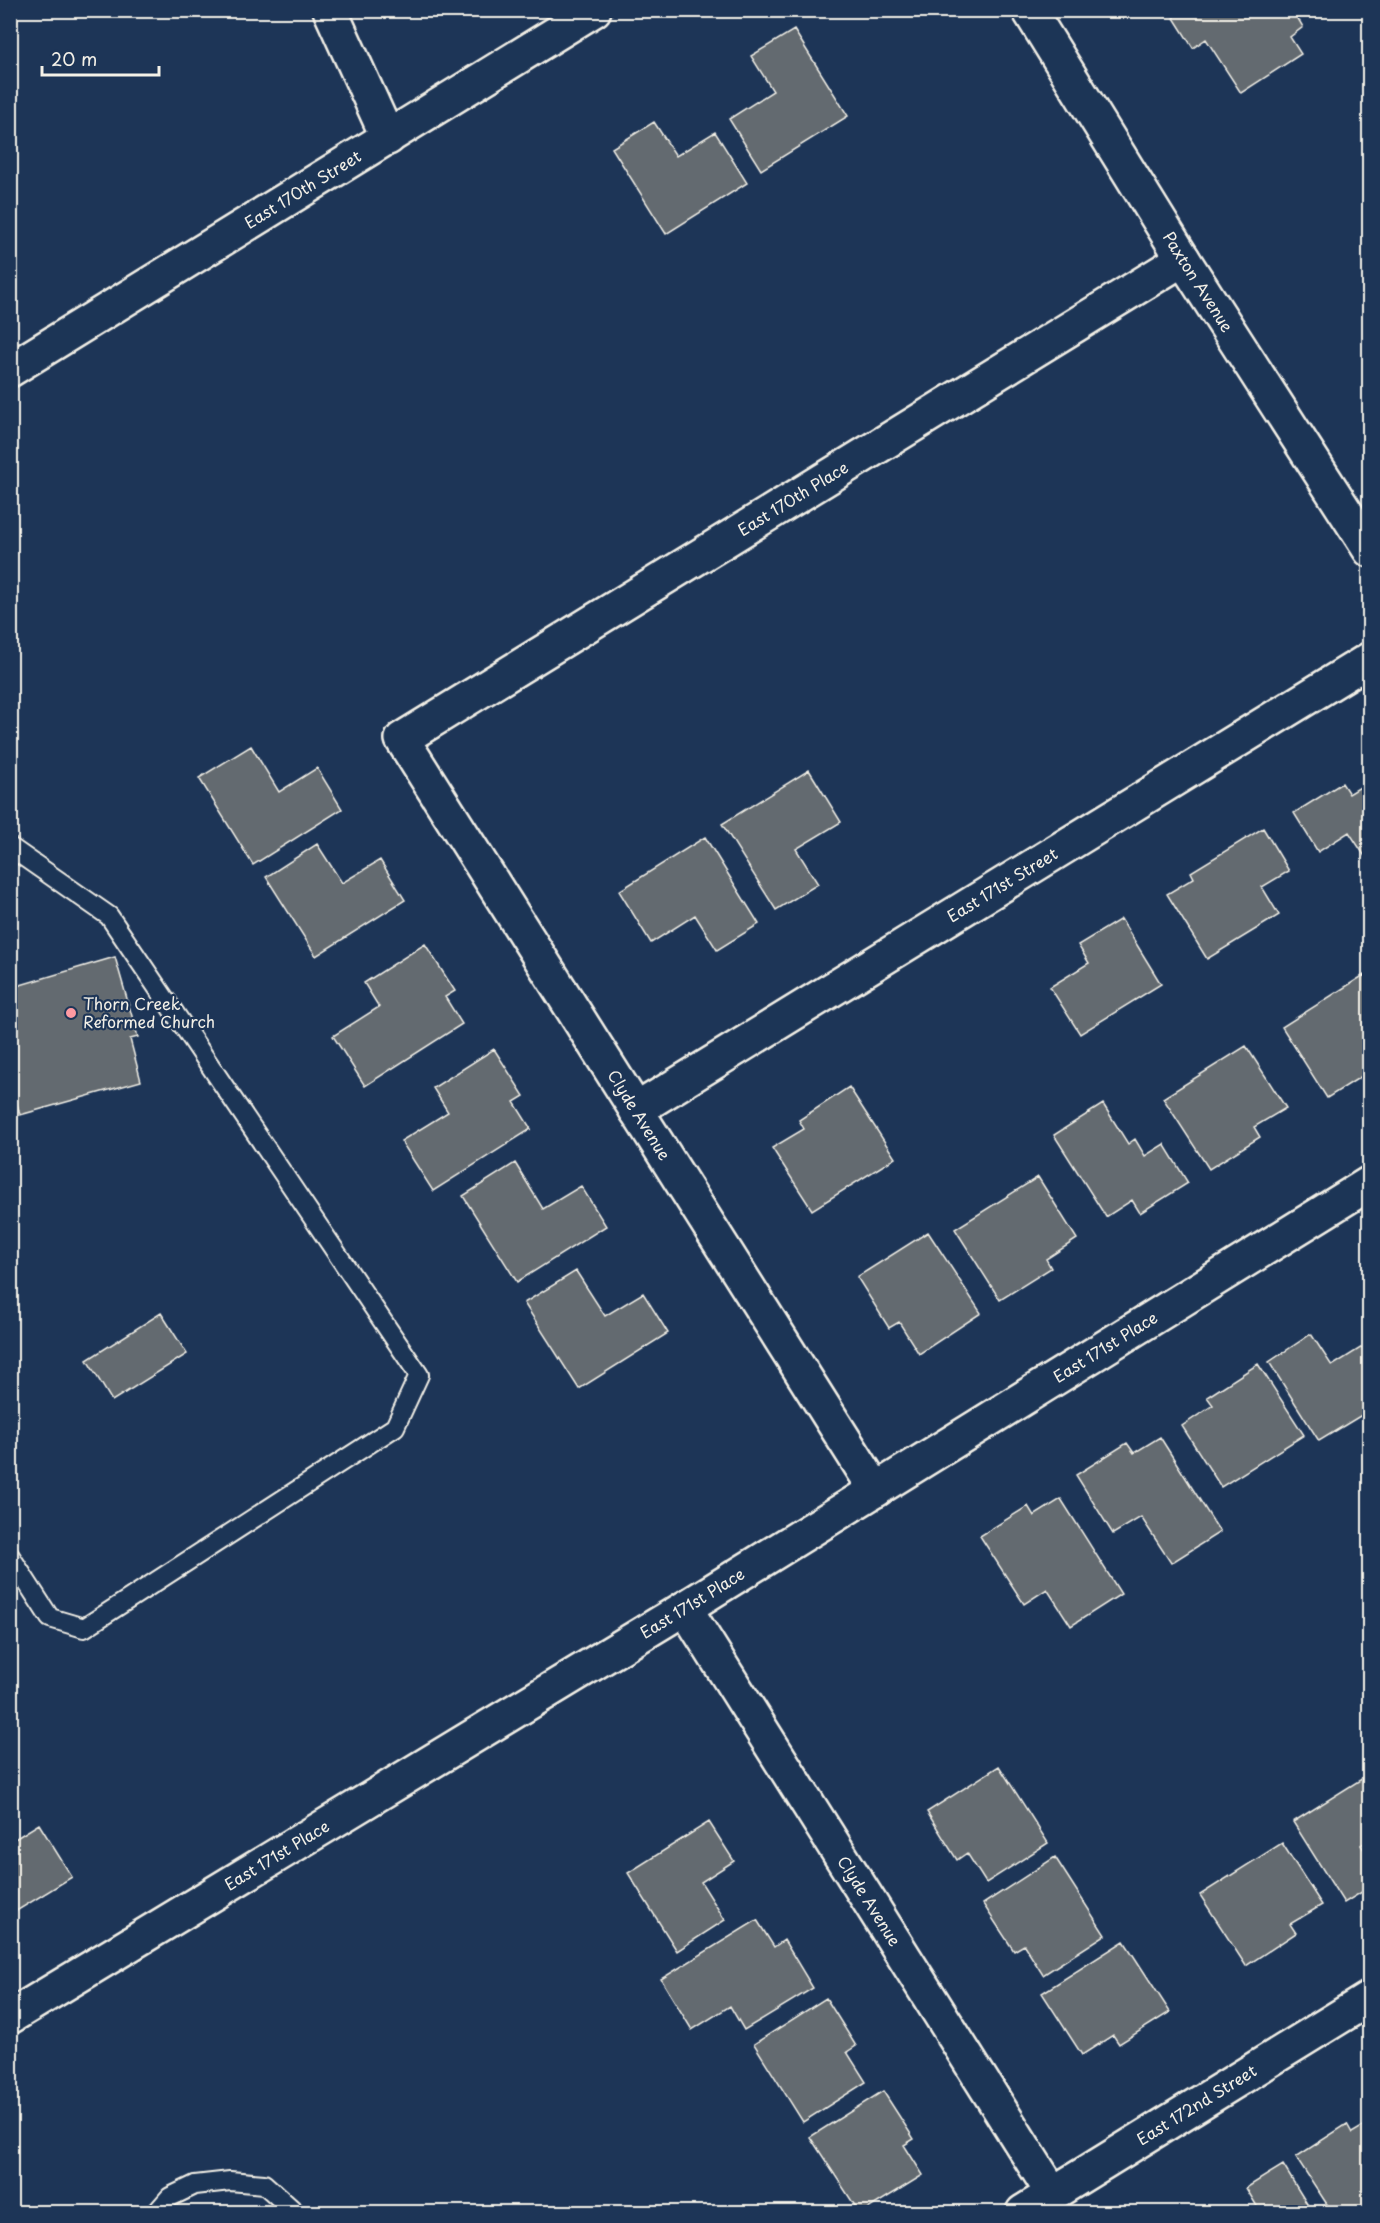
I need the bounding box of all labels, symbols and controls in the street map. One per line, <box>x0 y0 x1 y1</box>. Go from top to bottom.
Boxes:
scale bar <box>42 39 159 77</box>
text: 20 m <box>51 45 97 72</box>
street label: East 170th Street <box>239 143 366 234</box>
street label: Paxton Avenue <box>1158 226 1240 337</box>
street label: East 170th Place <box>733 455 852 541</box>
street label: East 171st Street <box>942 841 1062 927</box>
place label: Thorn Creek Reformed Church <box>83 991 215 1033</box>
marker: Thorn Creek Reformed Church <box>64 1006 78 1020</box>
street label: Clyde Avenue <box>602 1065 677 1165</box>
street label: East 171st Place <box>1048 1305 1162 1388</box>
street label: East 171st Place <box>635 1561 749 1644</box>
street label: East 171st Place <box>219 1813 333 1896</box>
street label: Clyde Avenue <box>832 1851 908 1951</box>
street label: East 172nd Street <box>1132 2058 1261 2150</box>

